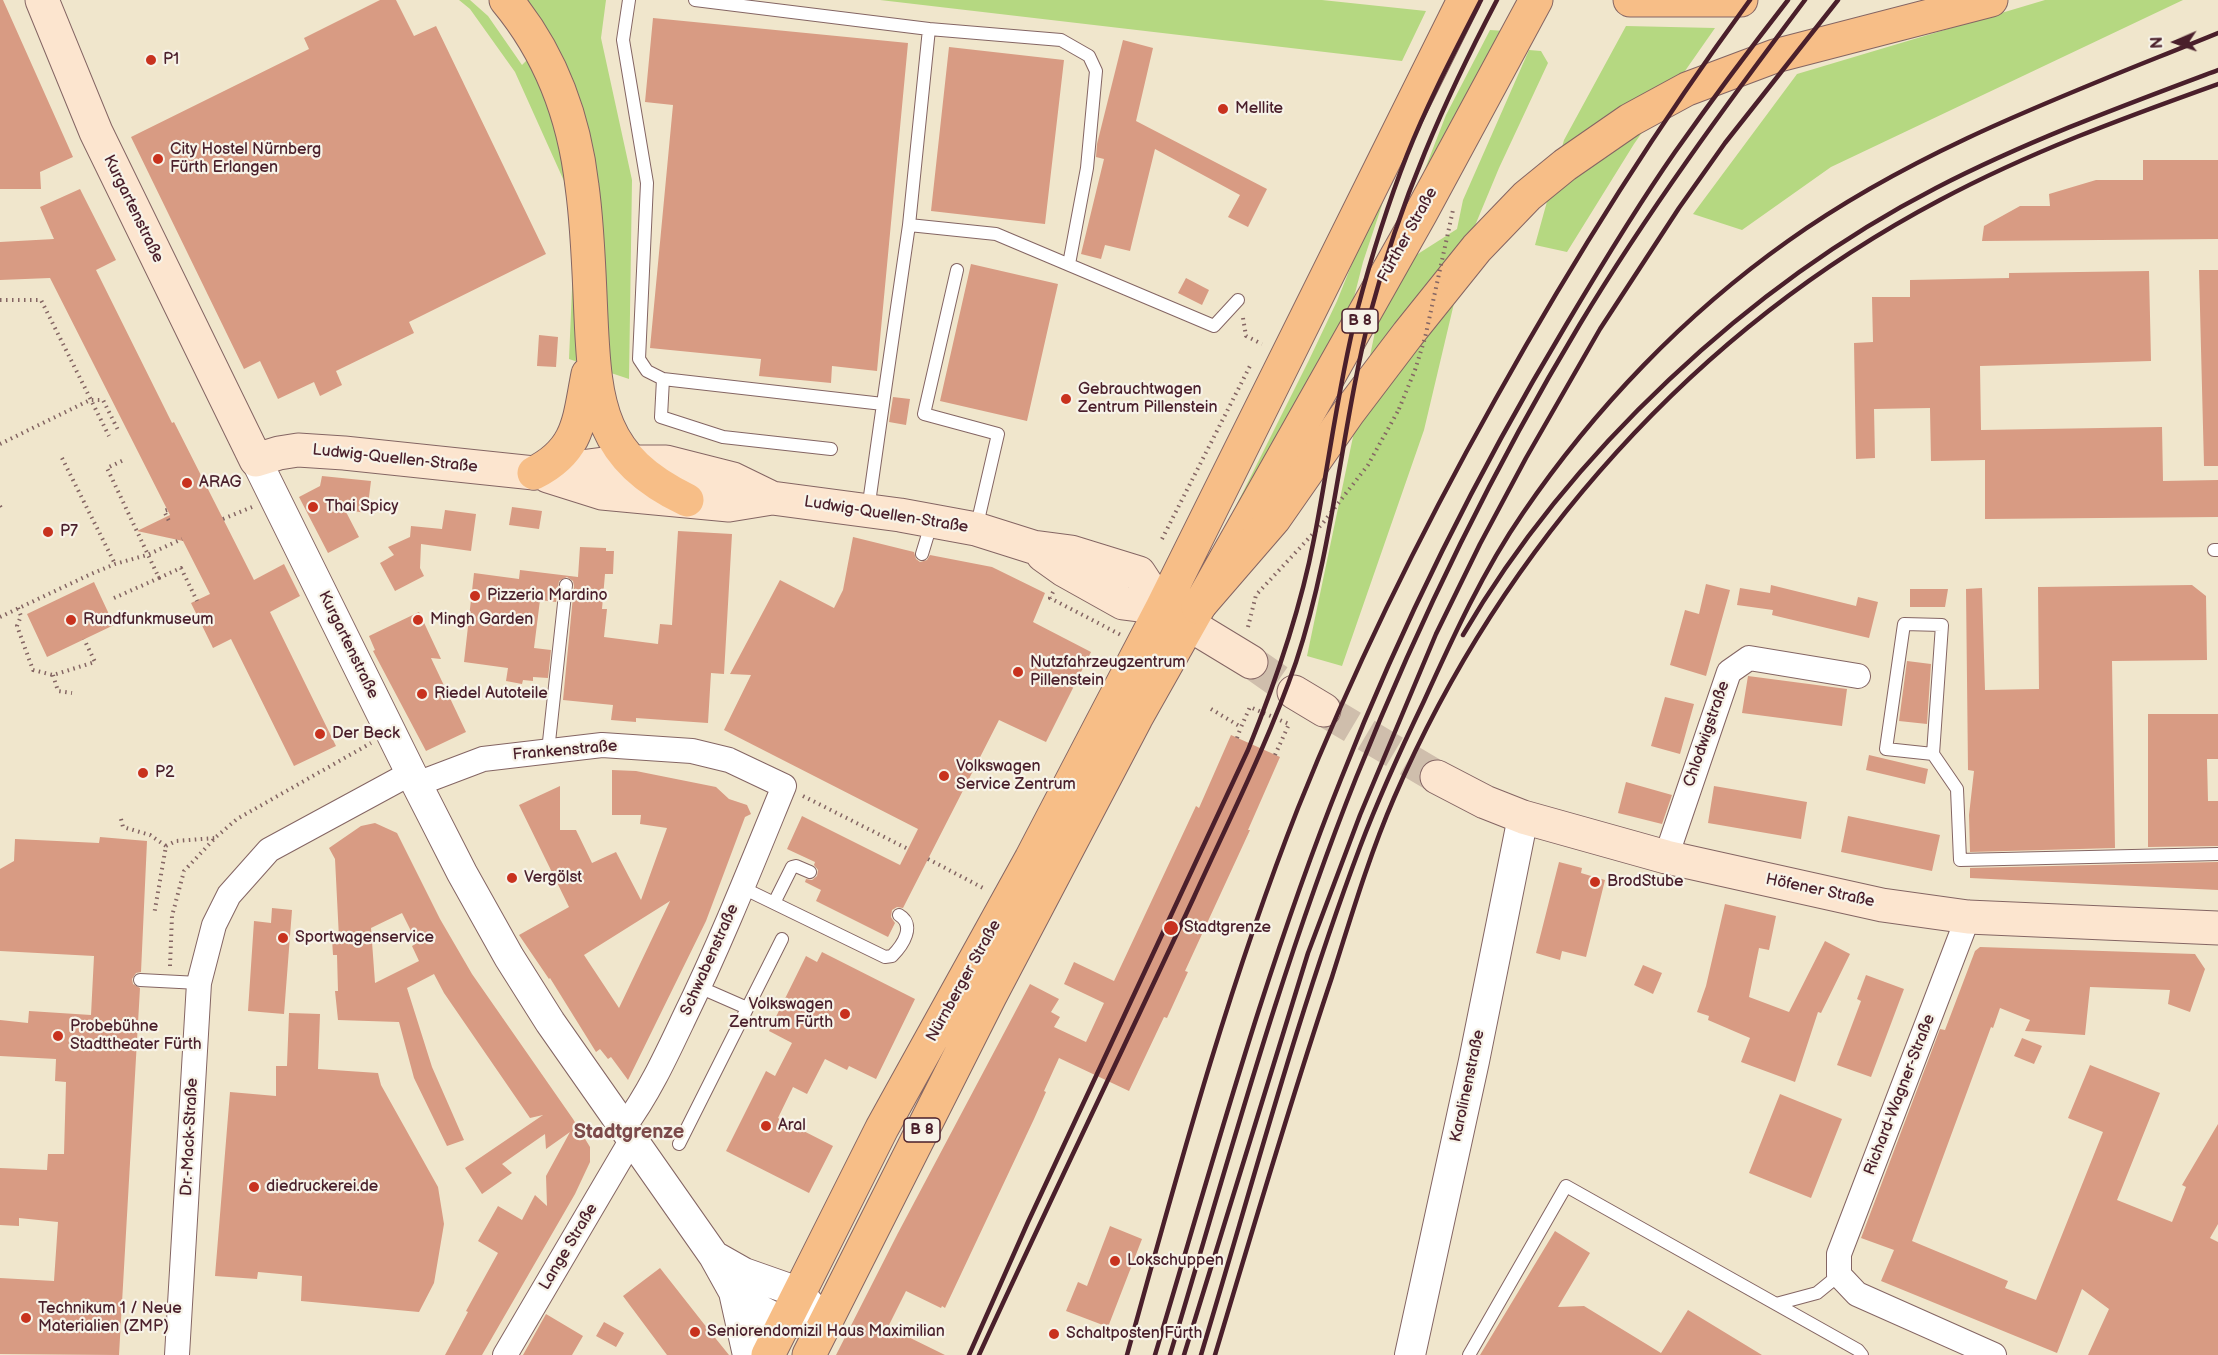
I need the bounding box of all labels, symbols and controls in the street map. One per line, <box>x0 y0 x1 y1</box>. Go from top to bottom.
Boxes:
north arrow <box>2146 12 2206 72</box>
text: N <box>2148 36 2167 49</box>
place label: P1 <box>163 50 179 70</box>
marker: P1 <box>144 53 158 67</box>
place label: Mellite <box>1235 99 1283 119</box>
marker: Mellite <box>1216 102 1230 116</box>
place label: City Hostel Nürnberg Fürth Erlangen <box>170 140 321 178</box>
street label: Kurgartenstraße <box>99 152 167 266</box>
marker: City Hostel Nürnberg Fürth Erlangen <box>151 152 165 166</box>
street label: Fürther Straße <box>1374 184 1442 286</box>
road number: B 8 <box>1342 309 1378 333</box>
place label: Gebrauchtwagen Zentrum Pillenstein <box>1078 380 1217 418</box>
marker: Gebrauchtwagen Zentrum Pillenstein <box>1059 392 1073 406</box>
street label: Ludwig-Quellen-Straße <box>311 441 479 477</box>
place label: ARAG <box>199 473 241 493</box>
marker: ARAG <box>180 476 194 490</box>
street label: Ludwig-Quellen-Straße <box>803 493 969 537</box>
place label: Thai Spicy <box>325 497 398 517</box>
marker: Thai Spicy <box>306 500 320 514</box>
place label: P7 <box>60 522 78 542</box>
marker: P7 <box>41 525 55 539</box>
place label: Pizzeria Mardino <box>487 586 608 606</box>
street label: Kurgartenstraße <box>314 588 382 702</box>
marker: Pizzeria Mardino <box>468 589 482 603</box>
place label: Rundfunkmuseum <box>83 610 214 630</box>
place label: Mingh Garden <box>430 610 533 630</box>
marker: Rundfunkmuseum <box>64 613 78 627</box>
marker: Mingh Garden <box>411 613 425 627</box>
place label: Nutzfahrzeugzentrum Pillenstein <box>1030 653 1186 691</box>
marker: Nutzfahrzeugzentrum Pillenstein <box>1011 665 1025 679</box>
street label: Chlodwigstraße <box>1680 679 1734 789</box>
place label: Riedel Autoteile <box>434 684 548 704</box>
marker: Riedel Autoteile <box>415 687 429 701</box>
place label: Der Beck <box>332 724 400 744</box>
marker: Der Beck <box>313 727 327 741</box>
street label: Frankenstraße <box>512 737 618 765</box>
place label: Volkswagen Service Zentrum <box>956 757 1076 795</box>
place label: P2 <box>155 763 175 783</box>
marker: P2 <box>136 766 150 780</box>
marker: Volkswagen Service Zentrum <box>937 769 951 783</box>
place label: Vergölst <box>524 868 582 888</box>
street label: Höfener Straße <box>1764 870 1876 912</box>
marker: Vergölst <box>505 871 519 885</box>
place label: BrodStube <box>1607 872 1684 892</box>
marker: BrodStube <box>1588 875 1602 889</box>
street label: Schwabenstraße <box>677 901 743 1019</box>
street label: Nürnberger Straße <box>923 917 1005 1045</box>
place label: Stadtgrenze <box>1184 918 1271 938</box>
marker: Stadtgrenze <box>1162 919 1180 937</box>
place label: Sportwagenservice <box>295 928 434 948</box>
marker: Sportwagenservice <box>276 931 290 945</box>
place label: Volkswagen Zentrum Fürth <box>729 995 833 1033</box>
marker: Volkswagen Zentrum Fürth <box>838 1007 852 1021</box>
street label: Richard-Wagner-Straße <box>1860 1012 1940 1178</box>
place label: Probebühne Stadttheater Fürth <box>70 1017 202 1055</box>
street label: Karolinenstraße <box>1447 1028 1489 1144</box>
marker: Probebühne Stadttheater Fürth <box>51 1029 65 1043</box>
street label: Dr.-Mack-Straße <box>177 1078 203 1196</box>
place label: Aral <box>778 1116 806 1136</box>
road number: B 8 <box>904 1118 940 1142</box>
marker: Aral <box>759 1119 773 1133</box>
district label: Stadtgrenze <box>574 1121 684 1145</box>
place label: diedruckerei.de <box>266 1177 378 1197</box>
marker: diedruckerei.de <box>247 1180 261 1194</box>
street label: Lange Straße <box>536 1200 602 1294</box>
place label: Lokschuppen <box>1127 1251 1224 1271</box>
marker: Lokschuppen <box>1108 1254 1122 1268</box>
place label: Technikum 1 / Neue Materialien (ZMP) <box>38 1299 182 1337</box>
marker: Technikum 1 / Neue Materialien (ZMP) <box>19 1311 33 1325</box>
place label: Seniorendomizil Haus Maximilian <box>707 1322 945 1342</box>
place label: Schaltposten Fürth <box>1066 1324 1202 1344</box>
marker: Seniorendomizil Haus Maximilian <box>688 1325 702 1339</box>
marker: Schaltposten Fürth <box>1047 1327 1061 1341</box>

